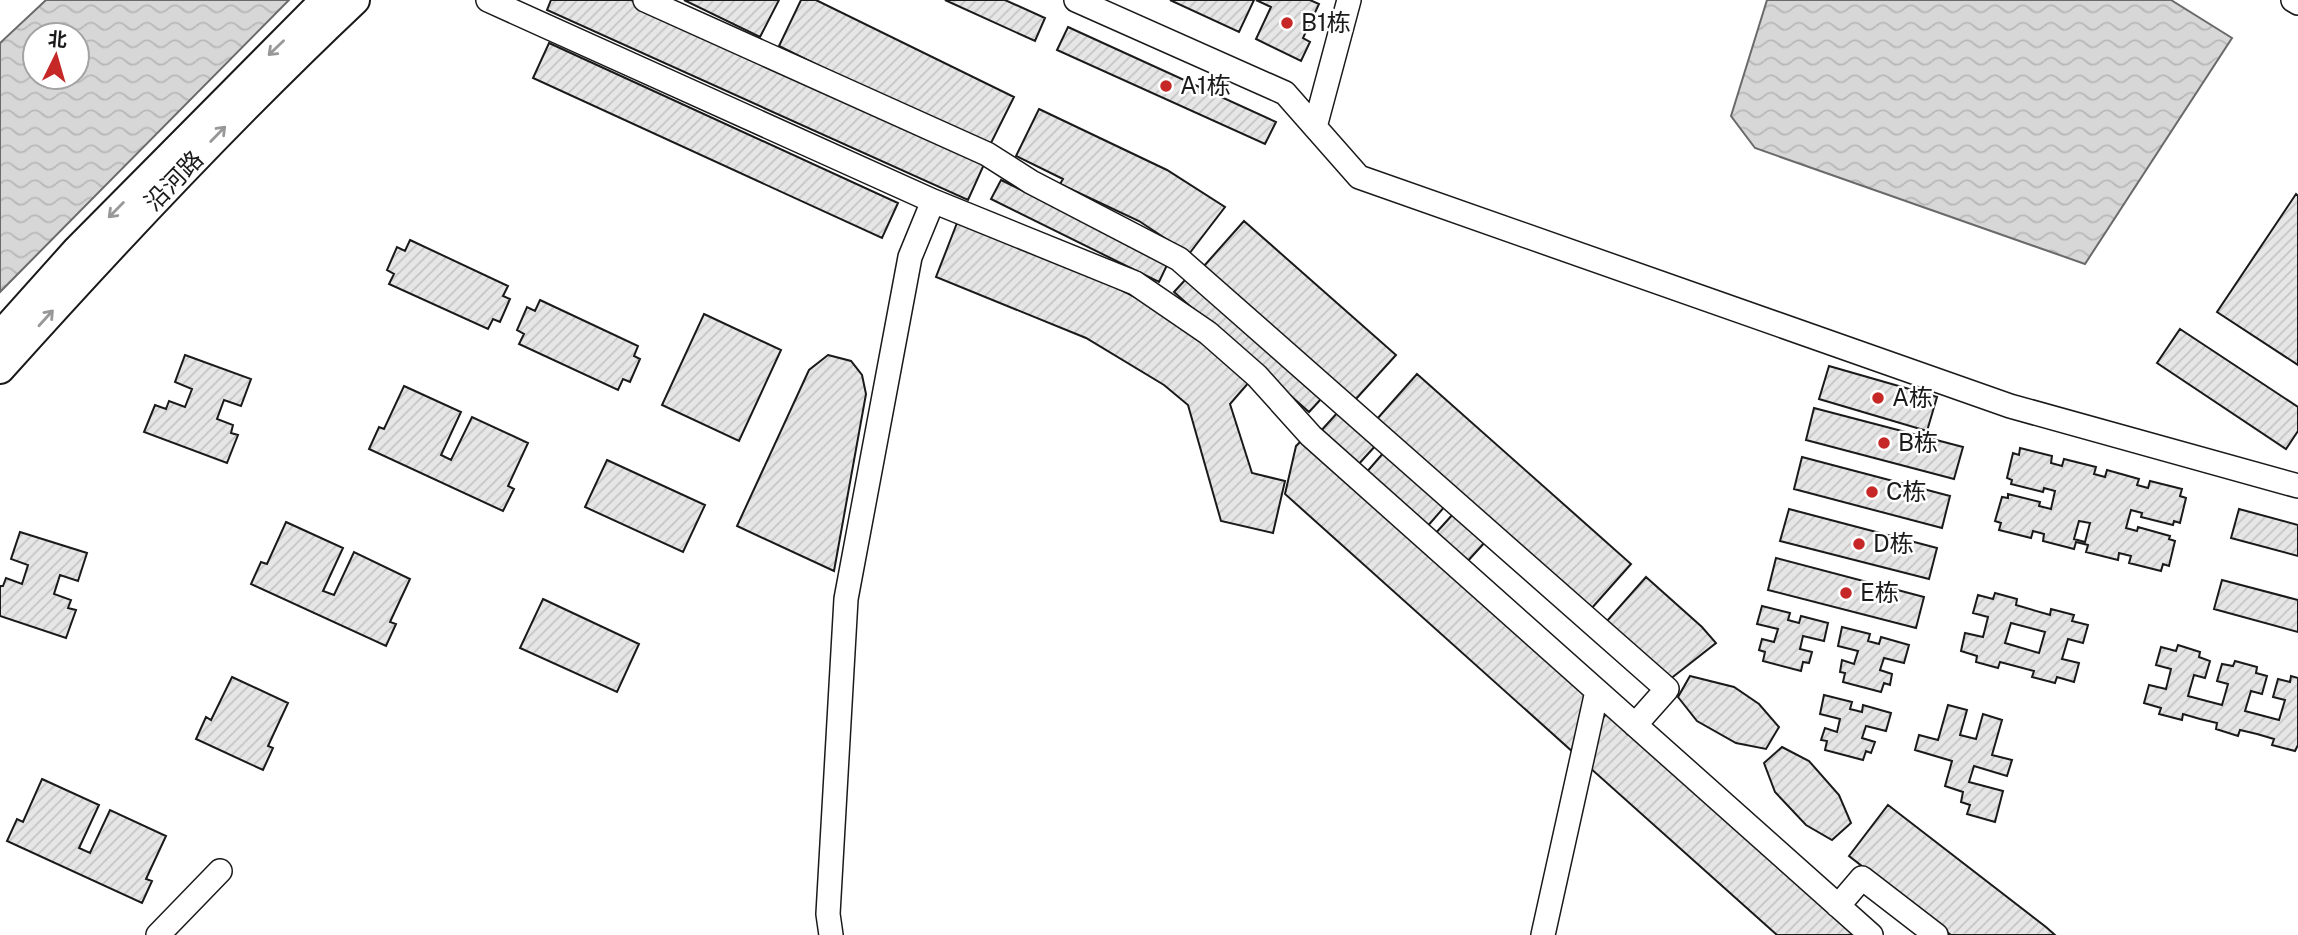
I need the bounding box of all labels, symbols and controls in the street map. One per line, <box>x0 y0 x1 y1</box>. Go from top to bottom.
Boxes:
place label: B1栋 <box>1301 8 1351 36</box>
marker: B1栋 <box>1279 15 1295 31</box>
north arrow <box>21 21 91 91</box>
text: 北 <box>47 27 68 51</box>
one-way arrow <box>268 39 285 56</box>
place label: A1栋 <box>1180 71 1231 99</box>
marker: A1栋 <box>1158 78 1174 94</box>
one-way arrow <box>210 126 227 143</box>
street label: 沿河路 <box>138 145 208 216</box>
one-way arrow <box>108 201 125 218</box>
one-way arrow <box>38 309 54 327</box>
place label: A栋 <box>1892 383 1933 411</box>
marker: A栋 <box>1870 390 1886 406</box>
place label: B栋 <box>1898 428 1938 456</box>
marker: B栋 <box>1876 435 1892 451</box>
place label: C栋 <box>1886 477 1927 505</box>
marker: C栋 <box>1864 484 1880 500</box>
place label: D栋 <box>1873 529 1914 557</box>
marker: D栋 <box>1851 536 1867 552</box>
place label: E栋 <box>1860 578 1899 606</box>
marker: E栋 <box>1838 585 1854 601</box>

